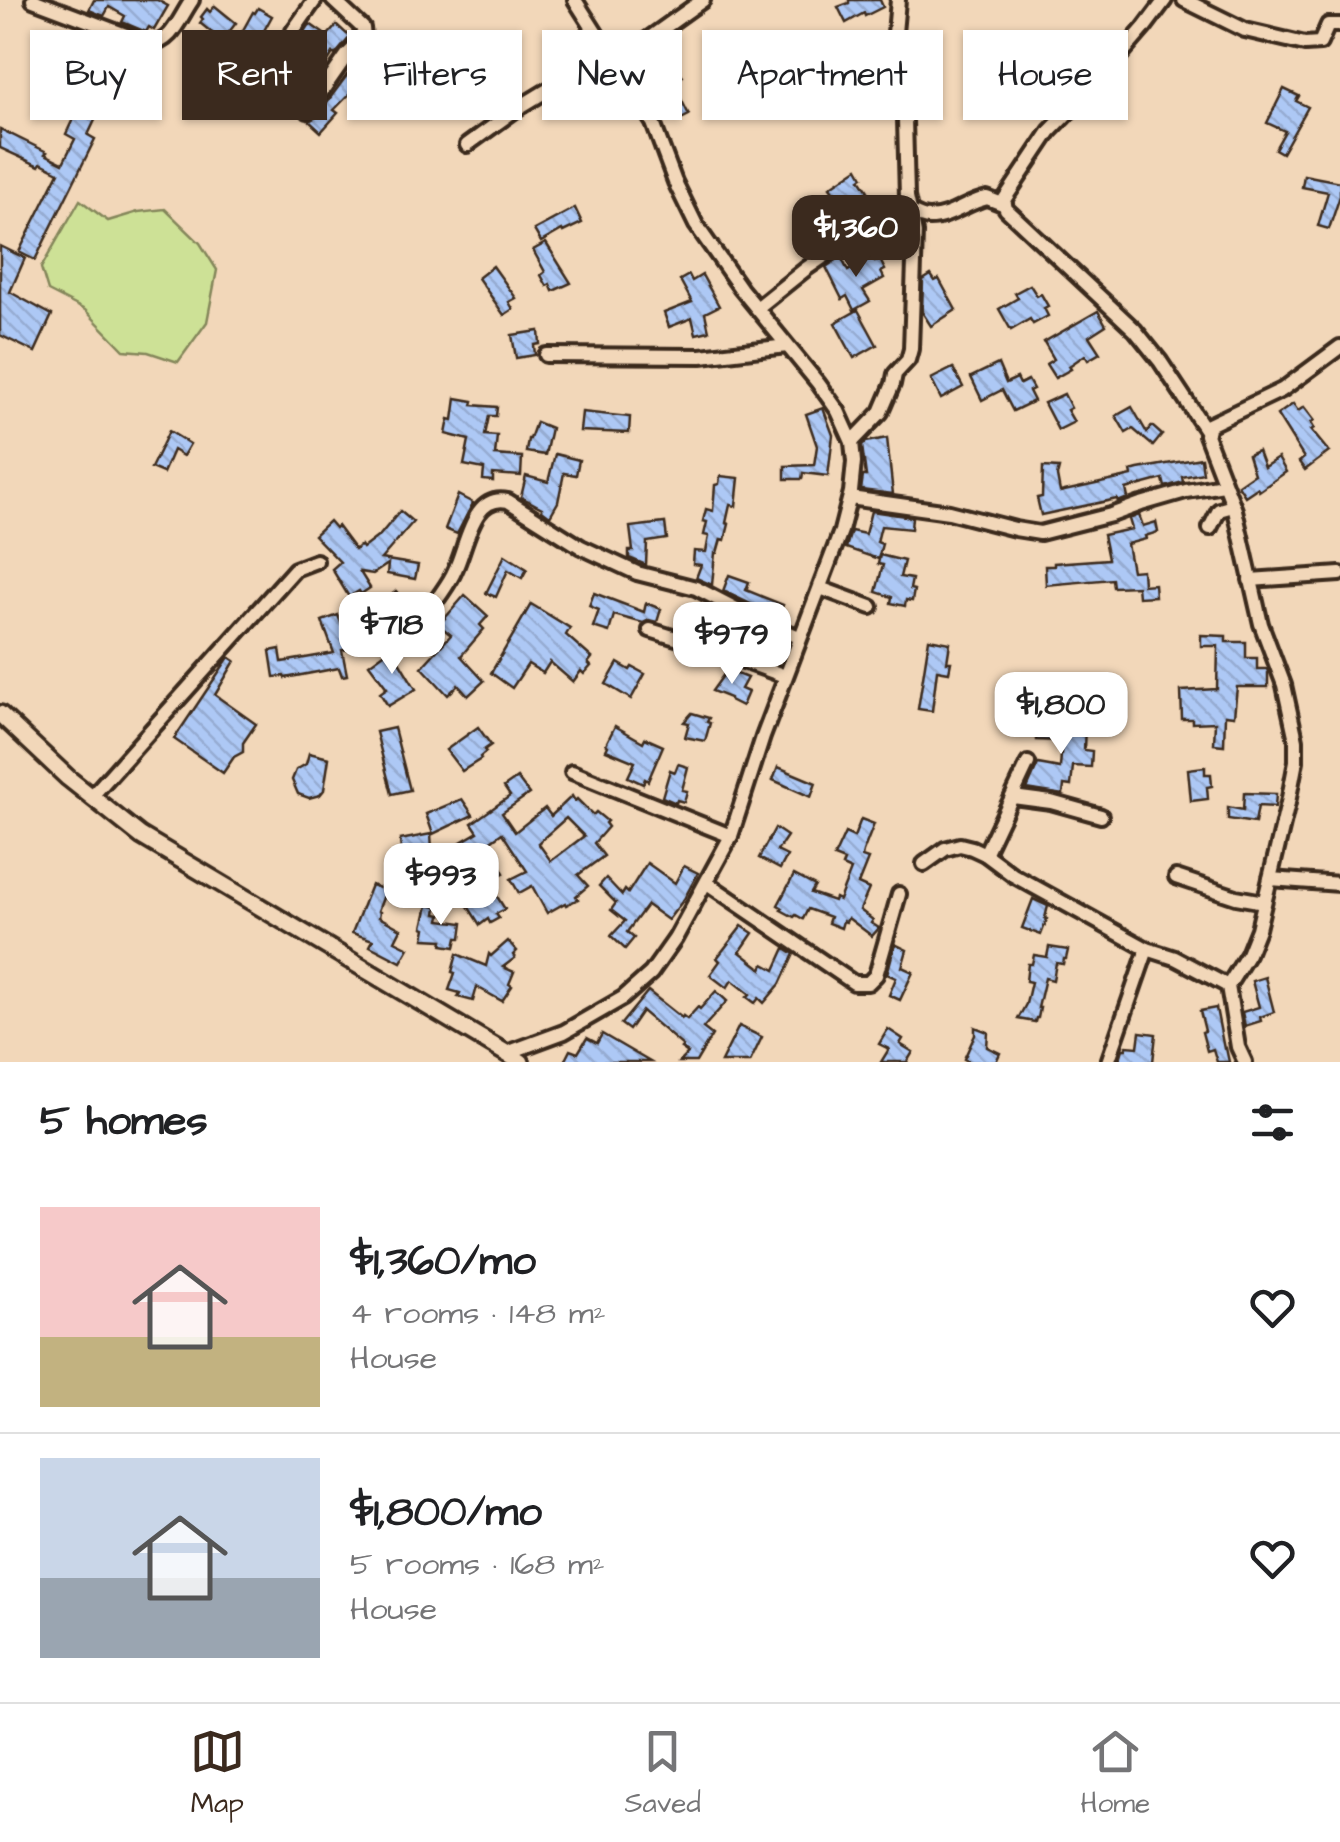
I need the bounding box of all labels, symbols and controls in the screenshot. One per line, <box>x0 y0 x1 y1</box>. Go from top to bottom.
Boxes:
chip: Buy <box>30 30 162 120</box>
chip: Rent <box>182 30 327 120</box>
chip: Filters <box>347 30 522 120</box>
chip: New <box>542 30 682 120</box>
chip: Apartment <box>702 30 943 120</box>
chip: House <box>963 30 1128 120</box>
pin: $1,360 <box>775 195 937 280</box>
text: $1,360 <box>814 205 898 250</box>
pin: $718 <box>333 592 451 677</box>
text: $718 <box>361 602 423 647</box>
pin: $979 <box>673 602 791 687</box>
text: $979 <box>695 612 769 657</box>
pin: $1,800 <box>980 672 1142 757</box>
text: $1,800 <box>1017 682 1105 727</box>
pin: $993 <box>382 843 500 928</box>
text: $993 <box>406 853 476 898</box>
text: 5 homes <box>40 1093 207 1151</box>
icon: filters <box>1245 1095 1300 1150</box>
text: $1,360/mo <box>350 1233 536 1291</box>
icon: home <box>120 1247 240 1367</box>
icon: heart <box>1245 1280 1300 1335</box>
text: 4 rooms · 148 m² <box>350 1291 606 1336</box>
text: House <box>350 1336 437 1381</box>
text: $1,800/mo <box>350 1484 542 1542</box>
icon: home <box>120 1498 240 1618</box>
icon: heart <box>1245 1531 1300 1586</box>
text: 5 rooms · 168 m² <box>350 1542 605 1587</box>
text: House <box>350 1587 437 1632</box>
tab: Map <box>190 1724 245 1823</box>
tab: Saved <box>625 1724 701 1823</box>
tab: Home <box>1080 1724 1150 1823</box>

